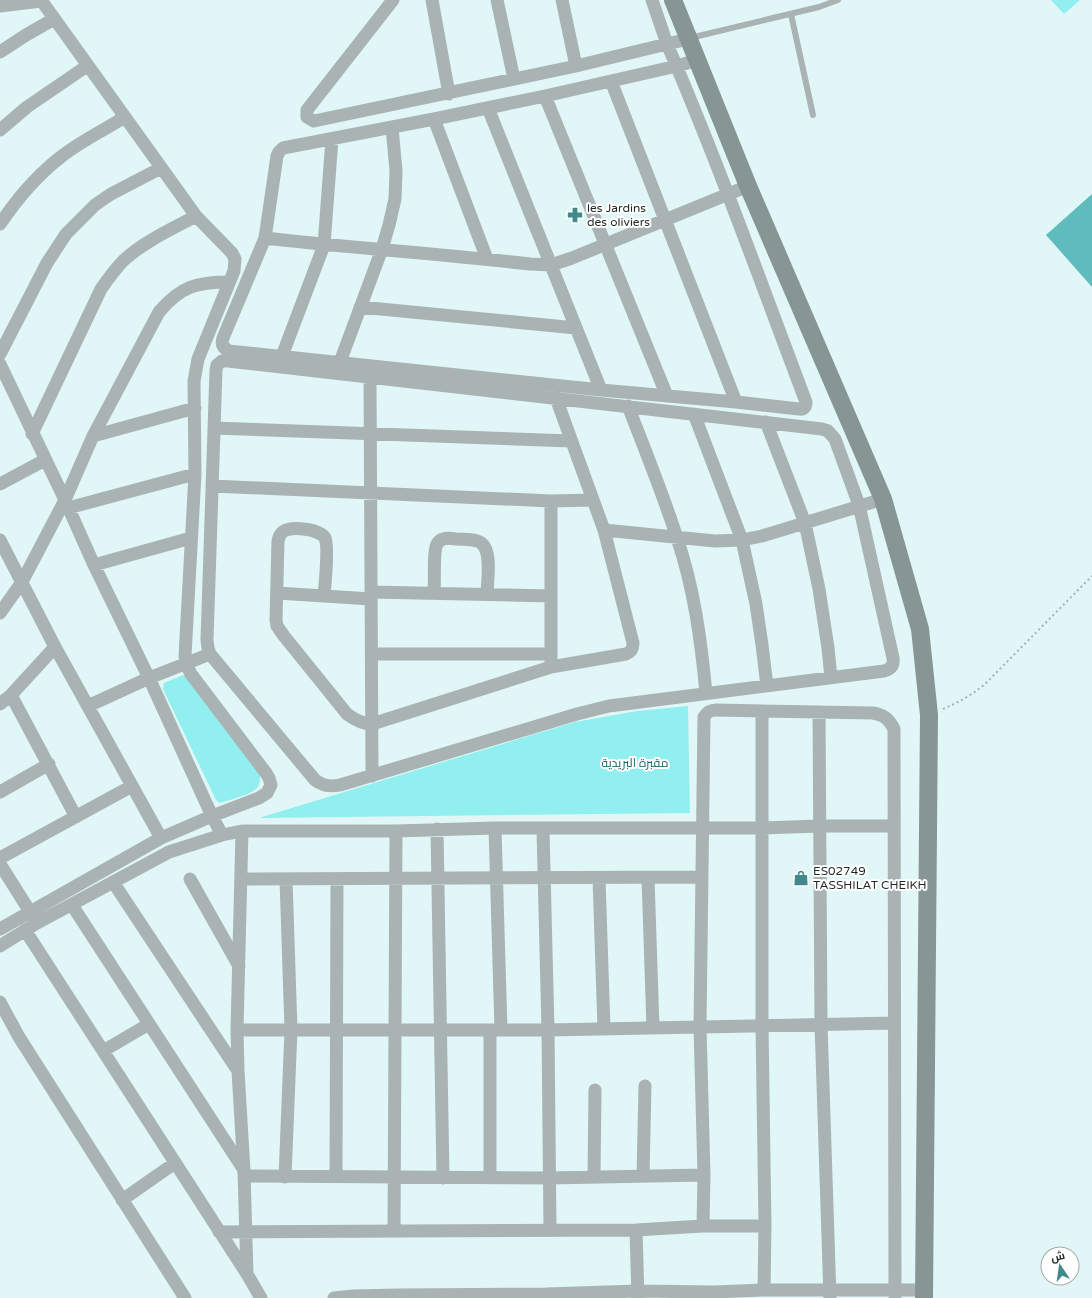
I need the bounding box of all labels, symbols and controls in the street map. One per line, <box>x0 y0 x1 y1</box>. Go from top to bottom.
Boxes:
place label: les Jardins des oliviers <box>587 201 650 229</box>
pharmacy icon: les Jardins des oliviers <box>566 206 584 224</box>
park label: مقبرة البريدية <box>601 756 669 770</box>
place label: ES02749 TASSHILAT CHEIKH <box>813 864 927 892</box>
shop icon: ES02749 TASSHILAT CHEIKH <box>792 869 810 887</box>
north arrow <box>1040 1246 1080 1286</box>
text: ش <box>1050 1249 1066 1265</box>

